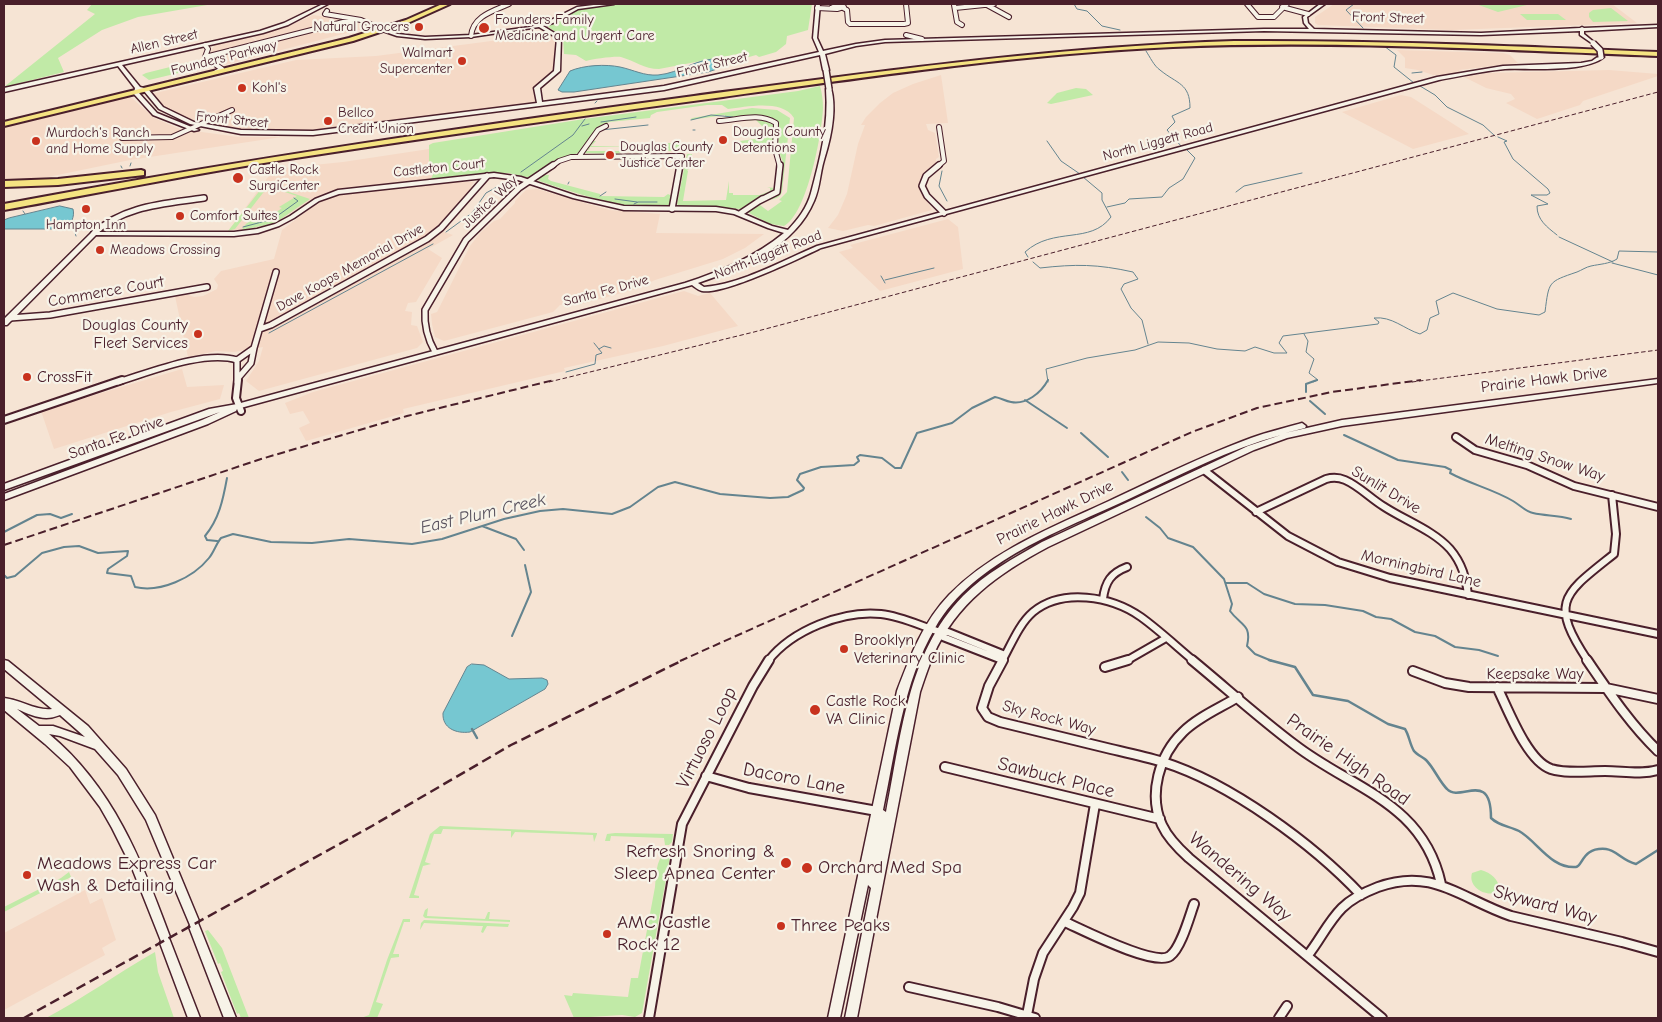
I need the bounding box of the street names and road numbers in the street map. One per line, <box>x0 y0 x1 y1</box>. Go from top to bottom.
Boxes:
street label: Front Street <box>1352 8 1424 28</box>
street label: Allen Street <box>129 26 199 58</box>
street label: Founders Parkway <box>169 37 279 79</box>
street label: Front Street <box>675 49 749 81</box>
street label: Front Street <box>195 108 269 132</box>
street label: North Liggett Road <box>1101 119 1215 165</box>
street label: Castleton Court <box>392 155 486 181</box>
street label: Justice Way <box>459 172 521 232</box>
street label: Dave Koops Memorial Drive <box>274 221 426 315</box>
street label: North Liggett Road <box>712 227 824 283</box>
street label: Commerce Court <box>47 272 165 312</box>
street label: Santa Fe Drive <box>562 272 650 310</box>
street label: Prairie Hawk Drive <box>1480 363 1608 397</box>
street label: Santa Fe Drive <box>66 412 166 464</box>
street label: Melting Snow Way <box>1483 430 1607 486</box>
street label: Sunlit Drive <box>1348 462 1424 518</box>
street label: Prairie Hawk Drive <box>994 477 1116 549</box>
street label: Morningbird Lane <box>1359 546 1483 592</box>
street label: Keepsake Way <box>1486 664 1584 684</box>
street label: Virtuoso Loop <box>672 684 742 792</box>
street label: Sky Rock Way <box>1000 696 1098 740</box>
street label: Prairie High Road <box>1282 709 1414 811</box>
street label: Sawbuck Place <box>995 752 1117 804</box>
street label: Dacoro Lane <box>741 758 847 800</box>
street label: Wandering Way <box>1184 827 1296 927</box>
street label: Skyward Way <box>1491 880 1599 930</box>

